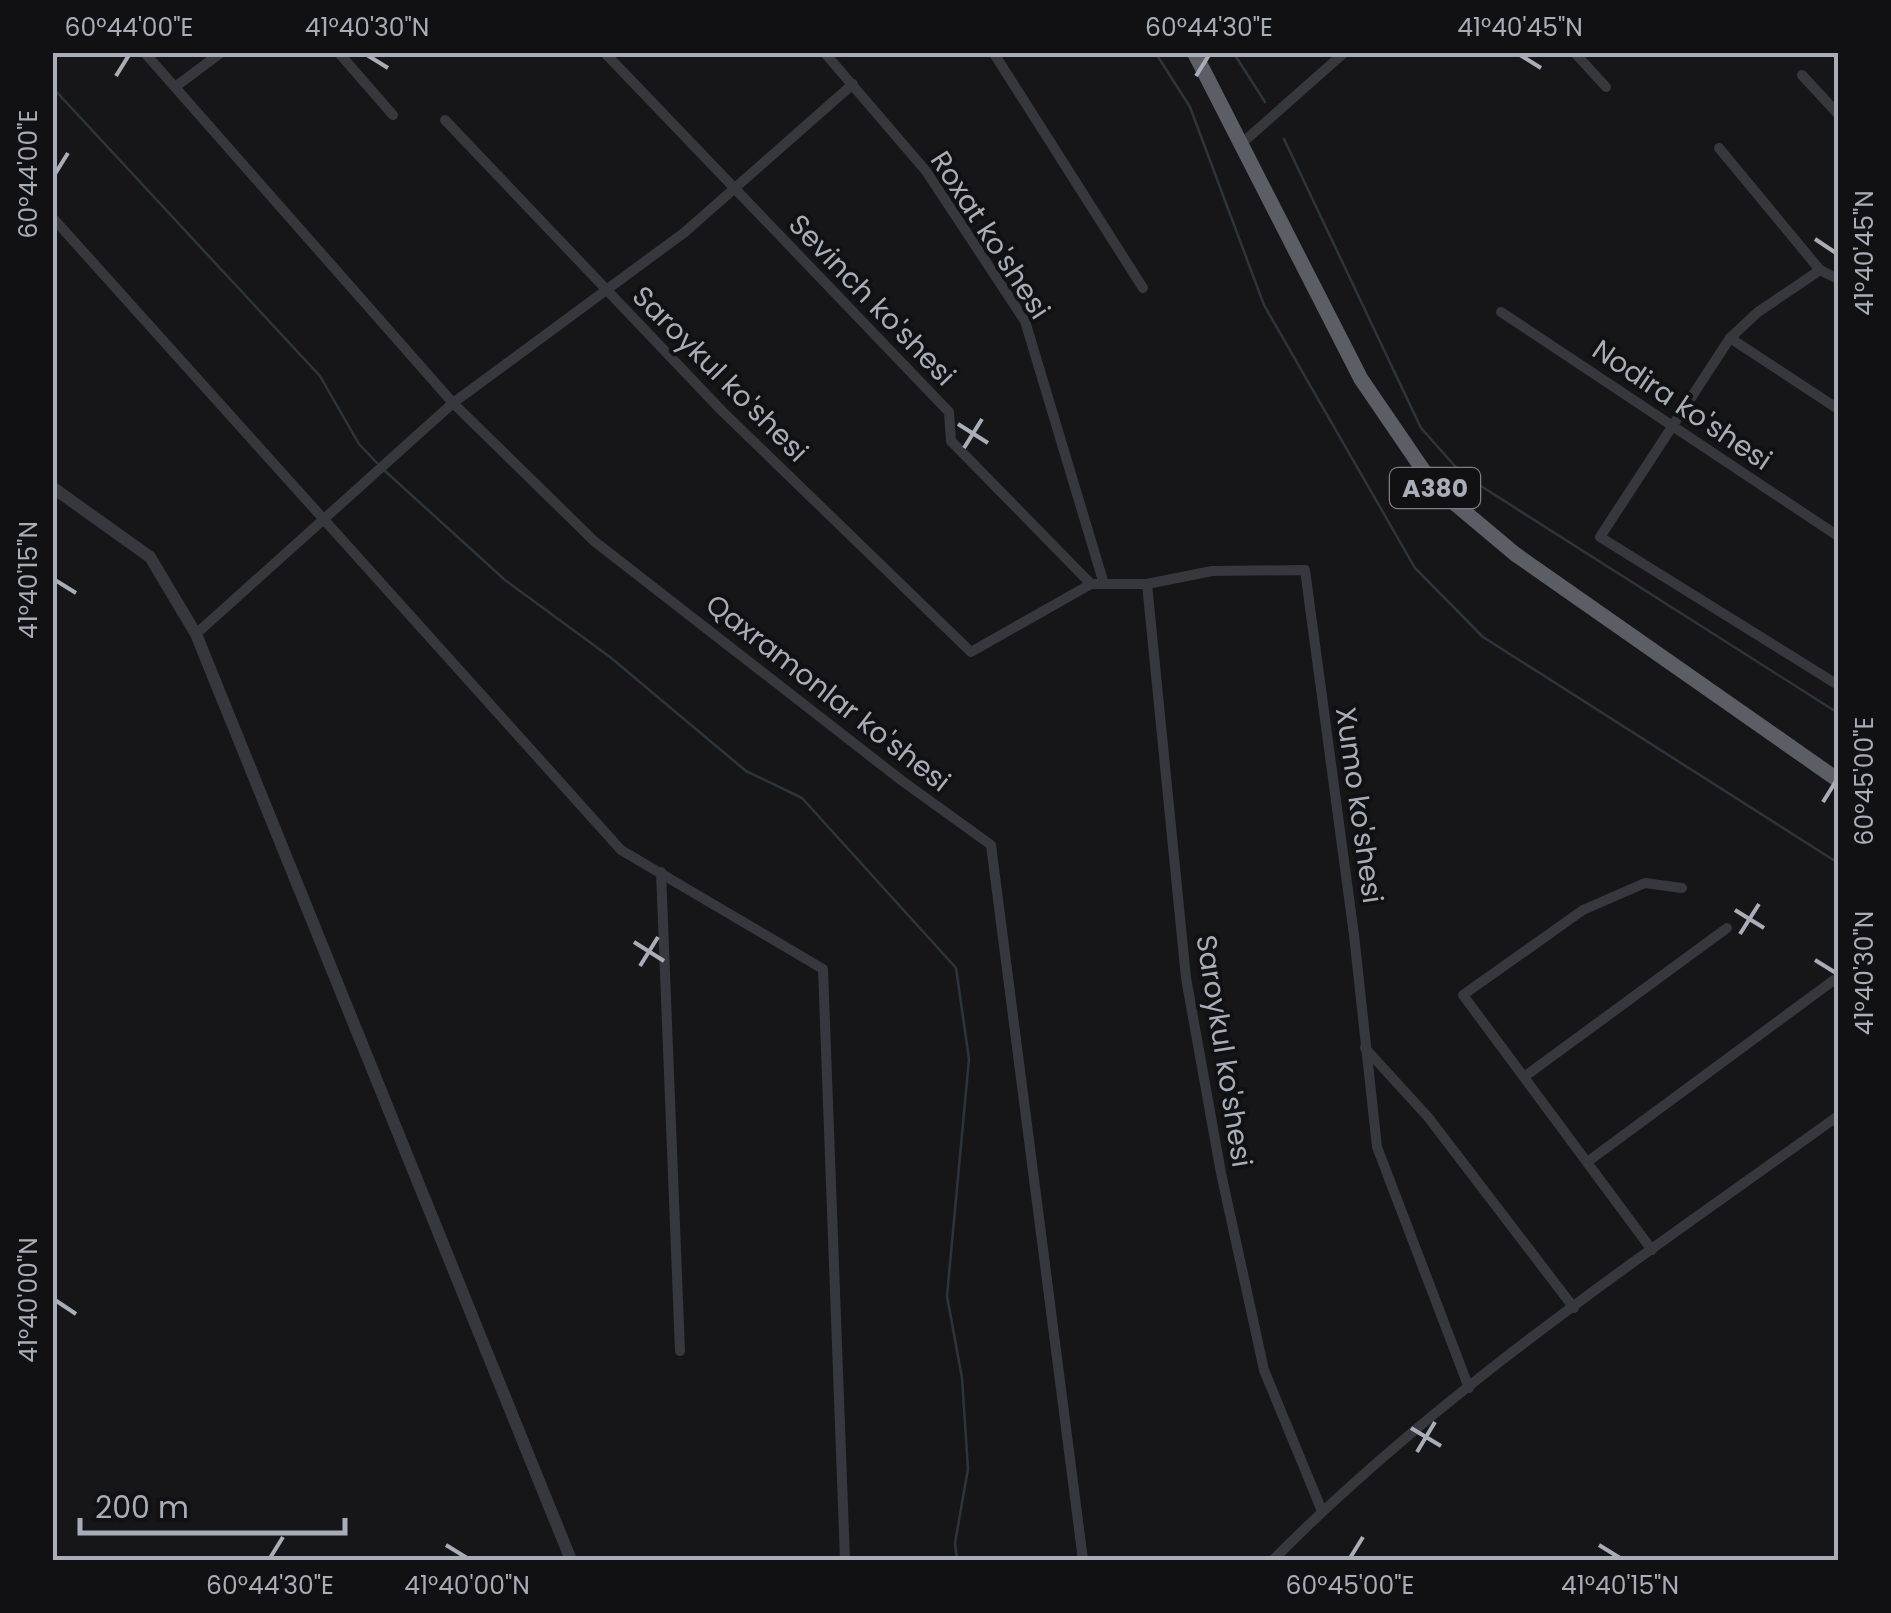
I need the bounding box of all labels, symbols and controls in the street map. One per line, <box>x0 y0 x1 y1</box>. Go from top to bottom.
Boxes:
text: 60°44'00"E <box>65 10 193 45</box>
text: 41°40'30"N <box>305 10 429 45</box>
text: 60°44'30"E <box>1145 10 1273 45</box>
text: 41°40'45"N <box>1457 10 1583 45</box>
text: 60°44'00"E <box>11 110 46 238</box>
street label: Roxat ko'shesi <box>921 143 1059 327</box>
text: 41°40'45"N <box>1847 190 1882 316</box>
street label: Sevinch ko'shesi <box>780 206 964 394</box>
street label: Saroykul ko'shesi <box>623 277 817 471</box>
street label: Nodira ko'shesi <box>1585 331 1779 479</box>
road number: A380 <box>1390 468 1480 508</box>
text: 41°40'15"N <box>11 521 46 639</box>
street label: Qaxramonlar ko'shesi <box>698 585 958 801</box>
street label: Xumo ko'shesi <box>1326 704 1392 906</box>
text: 60°45'00"E <box>1847 717 1882 845</box>
text: 41°40'30"N <box>1847 911 1882 1035</box>
street label: Saroykul ko'shesi <box>1186 932 1262 1170</box>
text: 41°40'00"N <box>11 1237 46 1363</box>
scale bar <box>80 1473 345 1535</box>
text: 200 m <box>95 1486 189 1529</box>
text: 60°44'30"E <box>206 1568 334 1603</box>
text: 41°40'00"N <box>404 1568 530 1603</box>
text: 60°45'00"E <box>1286 1568 1414 1603</box>
text: 41°40'15"N <box>1561 1568 1679 1603</box>

